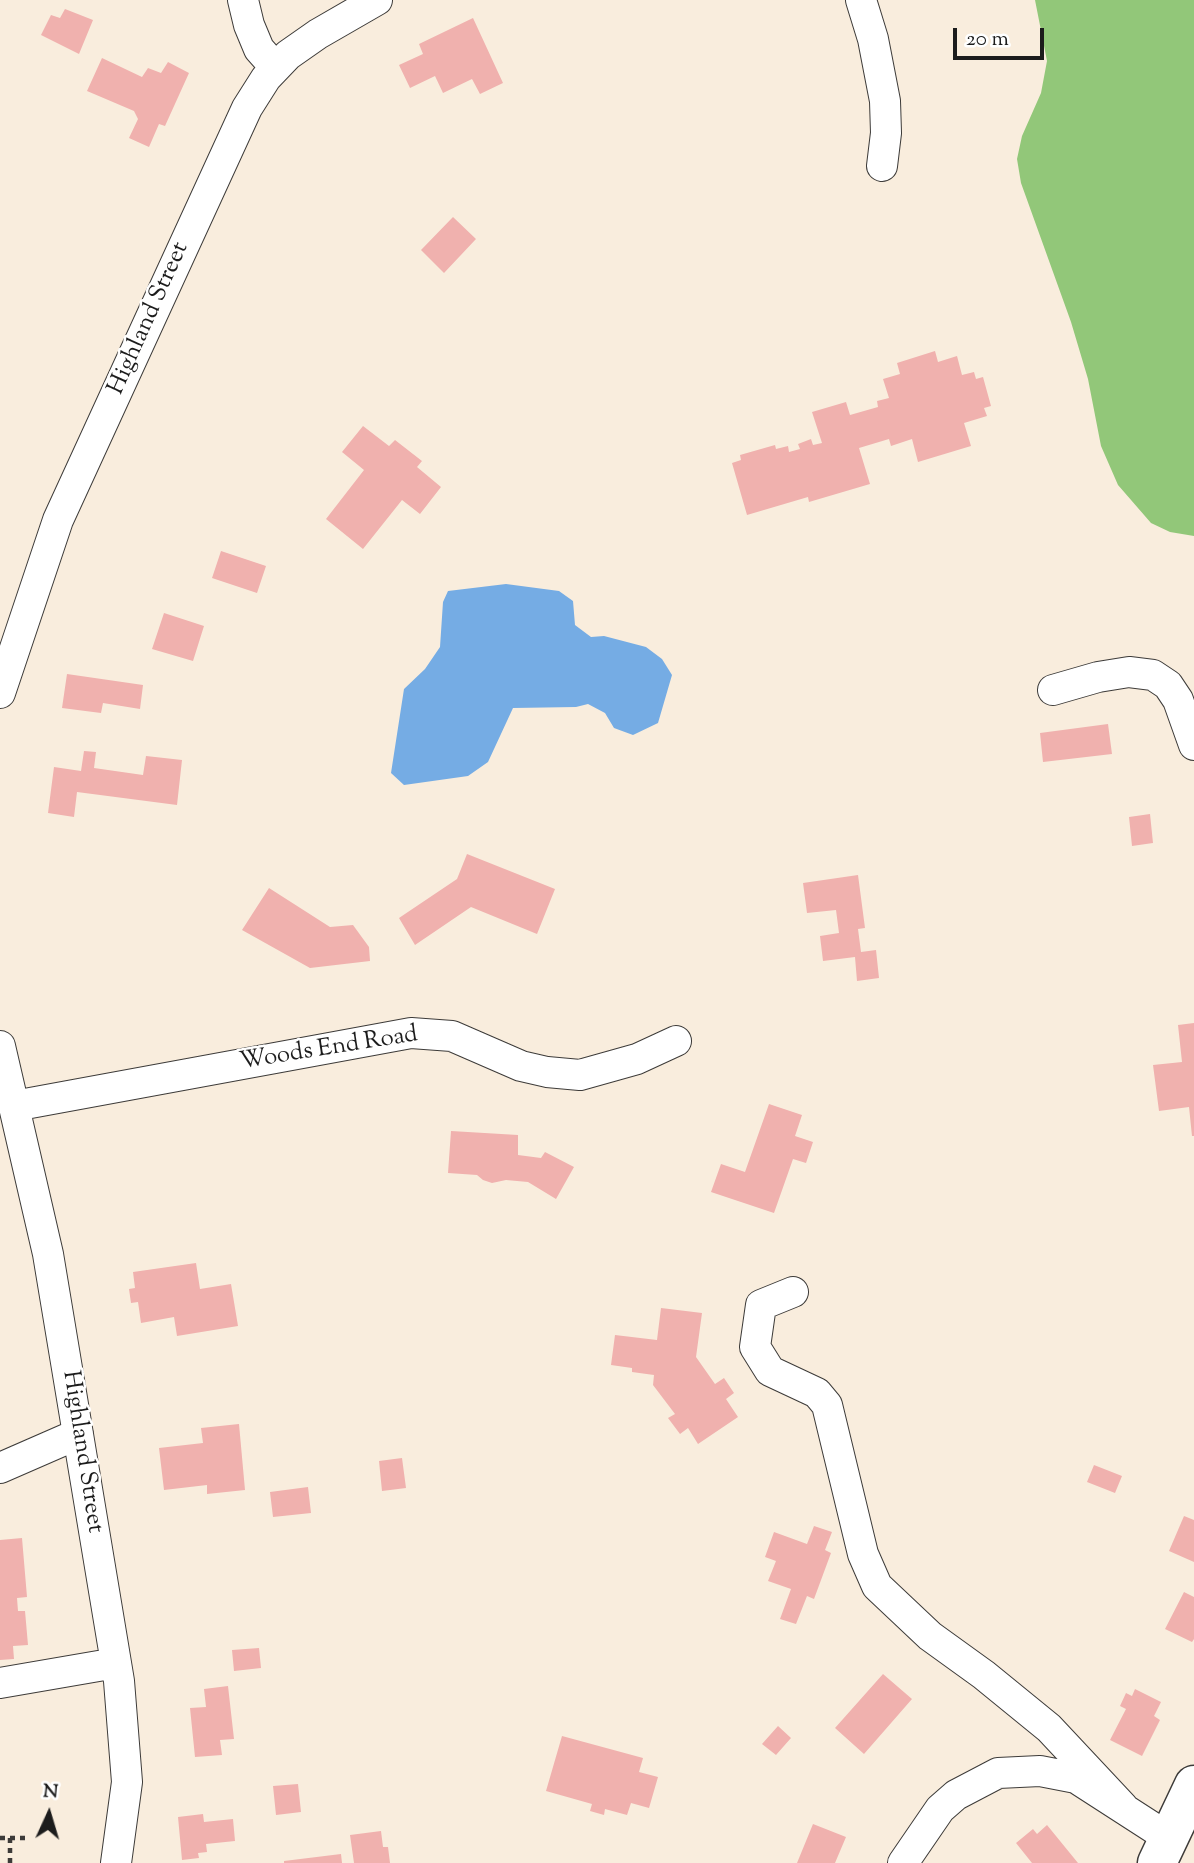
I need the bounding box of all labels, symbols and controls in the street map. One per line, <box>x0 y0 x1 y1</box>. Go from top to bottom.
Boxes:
scale bar <box>956 14 1047 58</box>
text: 20 m <box>966 25 1009 55</box>
street label: Highland Street <box>104 238 196 400</box>
street label: Woods End Road <box>238 1022 420 1078</box>
street label: Highland Street <box>54 1369 108 1535</box>
north arrow <box>14 1779 84 1849</box>
text: N <box>42 1779 59 1807</box>

